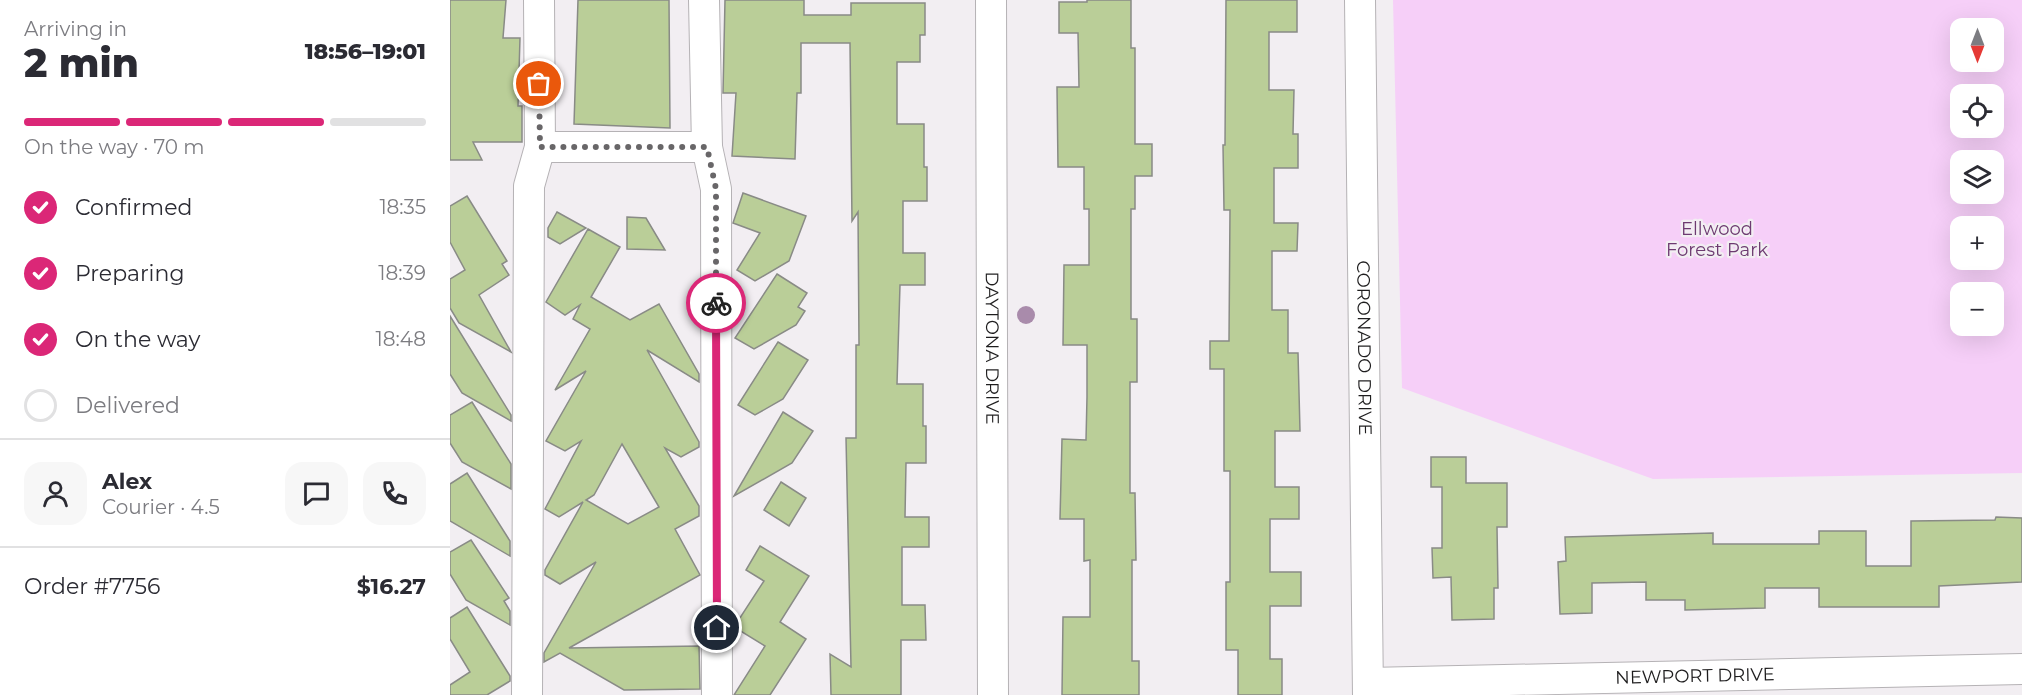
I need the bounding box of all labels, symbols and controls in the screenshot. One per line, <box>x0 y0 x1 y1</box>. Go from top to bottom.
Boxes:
text: Arriving in <box>24 17 127 41</box>
north arrow <box>1950 18 2004 72</box>
map controls <box>1950 18 2004 336</box>
text: 18:56–19:01 <box>305 38 426 65</box>
text: 2 min <box>24 39 139 87</box>
pin <box>513 58 564 109</box>
icon: bag <box>522 67 555 100</box>
button: locate <box>1950 84 2004 138</box>
text: On the way · 70 m <box>24 135 205 159</box>
button: layers <box>1950 150 2004 204</box>
icon: check <box>24 191 57 224</box>
text: Confirmed <box>75 194 192 221</box>
text: 18:35 <box>379 195 426 219</box>
button: + <box>1950 216 2004 270</box>
park label: Ellwood Forest Park <box>1666 218 1768 261</box>
icon: check <box>24 257 57 290</box>
text: Preparing <box>75 260 184 287</box>
street label: CORONADO DRIVE <box>1352 260 1376 436</box>
text: 18:39 <box>378 261 426 285</box>
street label: DAYTONA DRIVE <box>981 271 1003 425</box>
courier <box>686 273 746 333</box>
button: − <box>1950 282 2004 336</box>
icon: bike <box>700 287 733 320</box>
icon: check <box>24 323 57 356</box>
text: On the way <box>75 326 200 353</box>
text: 18:48 <box>376 327 426 351</box>
text: Delivered <box>75 392 180 419</box>
button: person <box>24 462 87 525</box>
button: chat <box>285 462 348 525</box>
button: phone <box>363 462 426 525</box>
text: Alex <box>102 468 152 495</box>
text: Courier · 4.5 <box>102 495 220 519</box>
text: Order #7756 <box>24 573 160 600</box>
text: $16.27 <box>357 573 426 600</box>
pin <box>691 602 742 653</box>
icon: home <box>700 611 733 644</box>
street label: NEWPORT DRIVE <box>1615 663 1775 689</box>

